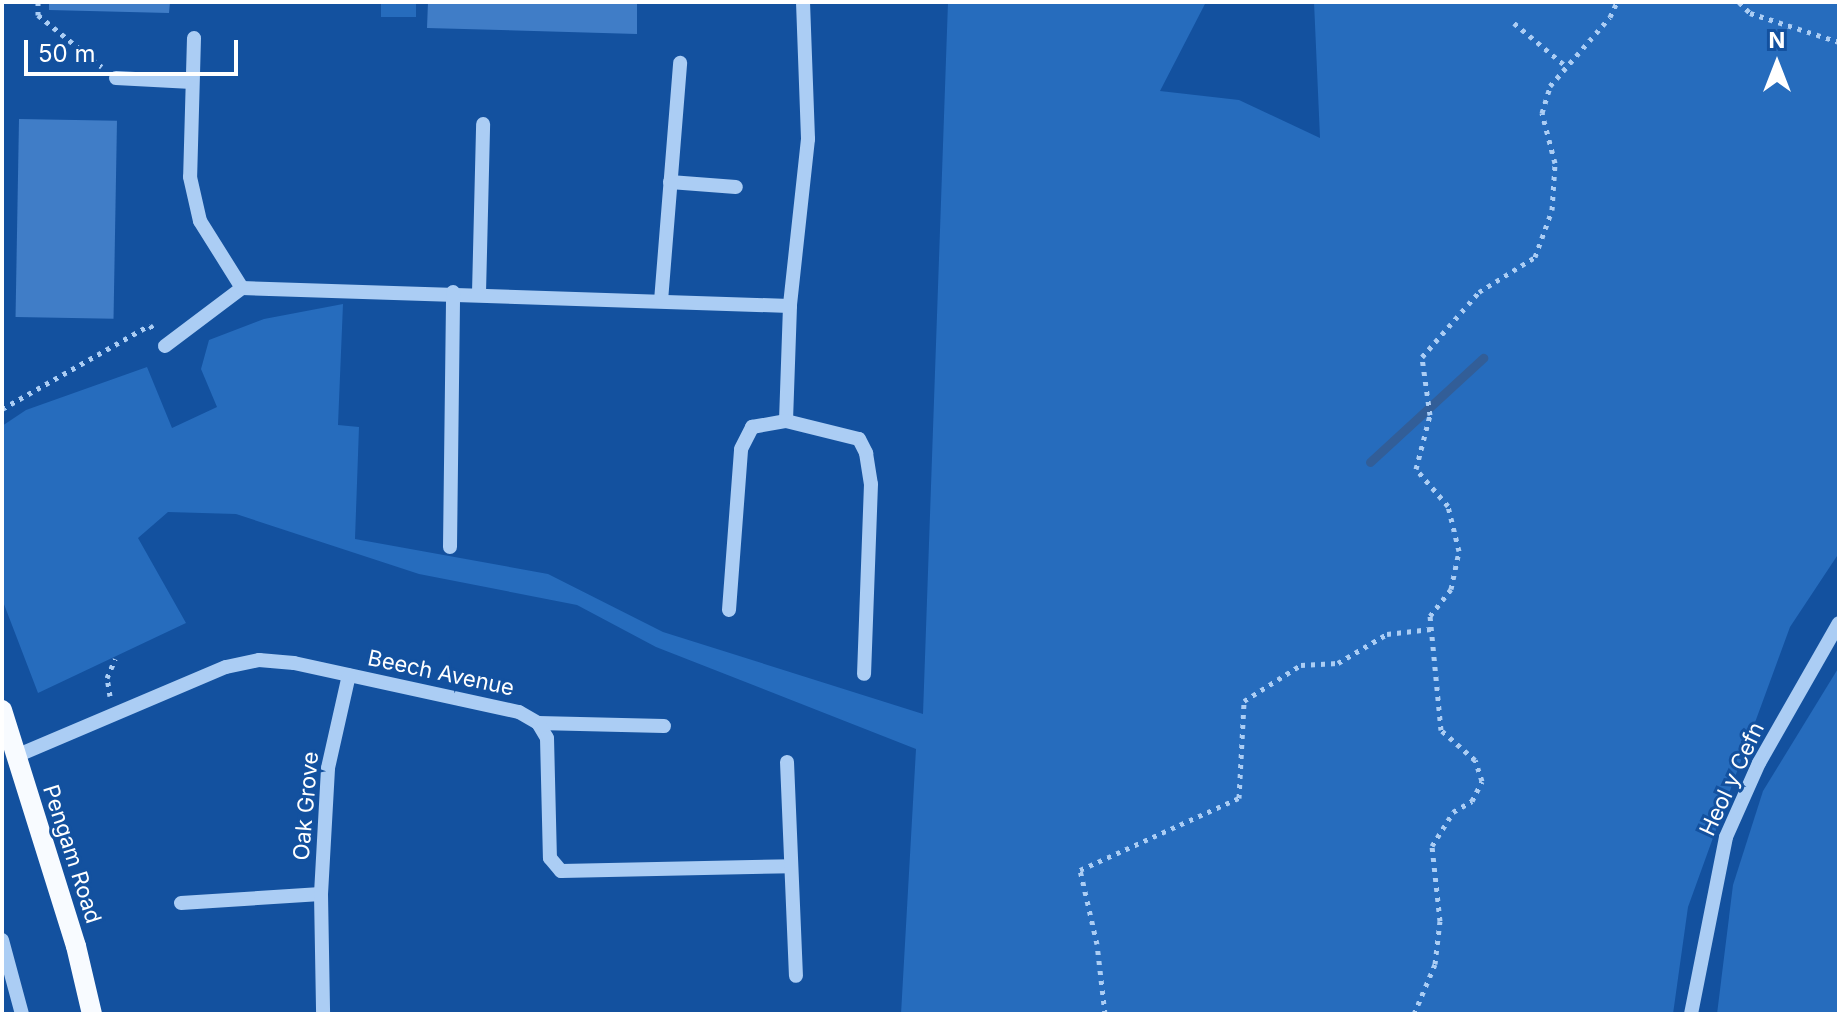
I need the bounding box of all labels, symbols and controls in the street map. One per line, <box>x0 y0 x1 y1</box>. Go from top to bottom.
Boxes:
scale bar <box>28 24 242 74</box>
north arrow <box>1737 24 1817 104</box>
text: N <box>1769 27 1785 53</box>
text: 50 m <box>38 39 96 68</box>
street label: Beech Avenue <box>365 645 517 701</box>
street label: Heol y Cefn <box>1694 718 1770 840</box>
street label: Oak Grove <box>288 750 324 862</box>
street label: Pengam Road <box>37 781 107 927</box>

